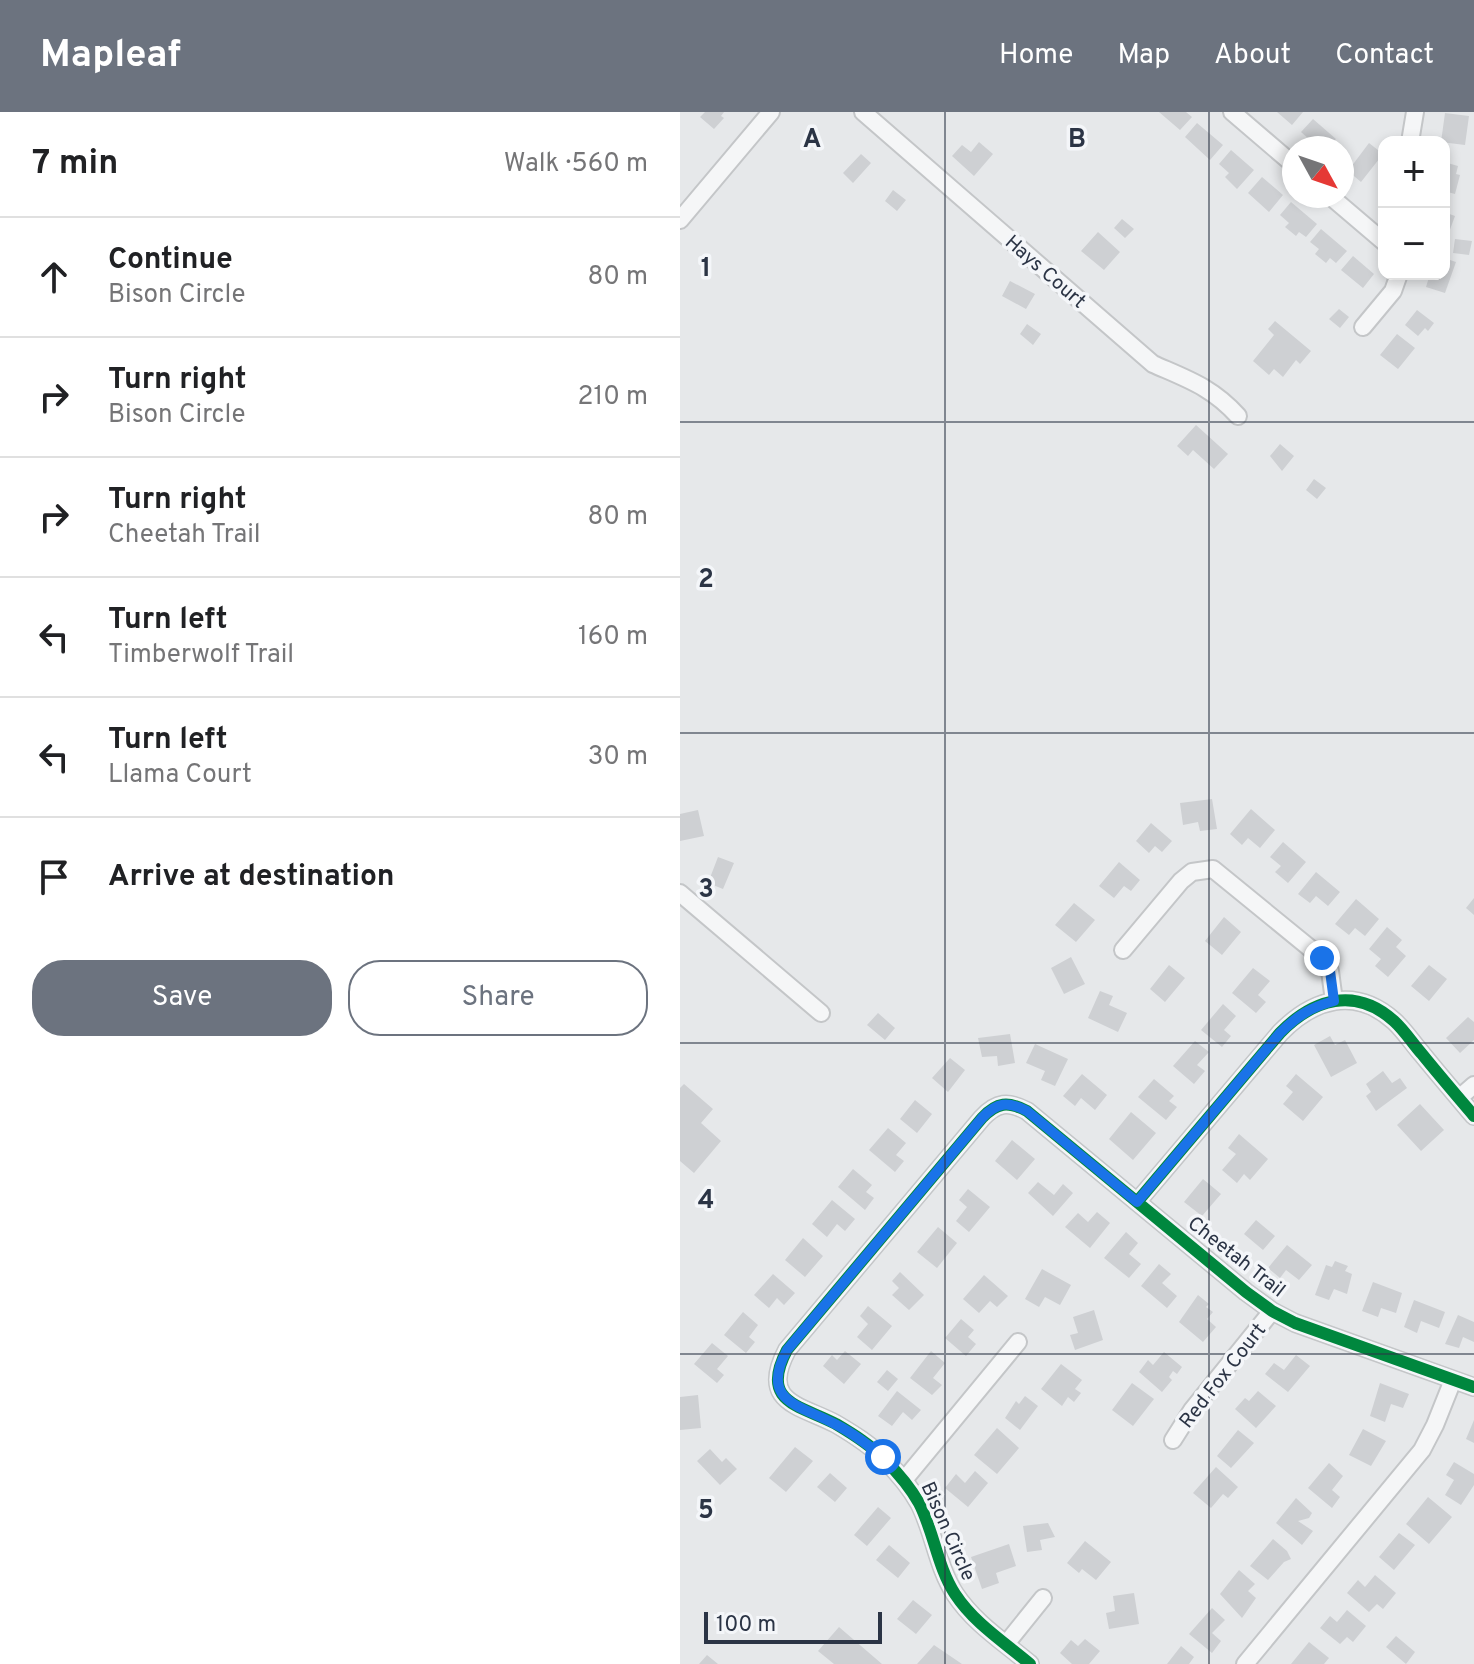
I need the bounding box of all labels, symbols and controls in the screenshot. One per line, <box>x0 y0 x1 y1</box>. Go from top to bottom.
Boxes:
text: Mapleaf <box>40 32 181 81</box>
text: Home <box>999 38 1073 74</box>
text: Map <box>1117 38 1170 74</box>
text: About <box>1214 38 1291 74</box>
text: Contact <box>1335 38 1434 74</box>
text: A <box>803 124 821 157</box>
text: B <box>1068 124 1086 157</box>
north arrow <box>1282 136 1354 208</box>
map controls <box>1378 136 1450 280</box>
button: + <box>1378 136 1450 208</box>
text: 7 min <box>32 143 118 186</box>
text: Walk · 560 m <box>504 148 648 181</box>
button: − <box>1378 208 1450 280</box>
street label: Hays Court <box>999 230 1091 315</box>
text: Continue <box>108 242 233 279</box>
text: 1 <box>701 253 711 286</box>
icon: ahead <box>32 255 76 299</box>
text: 80 m <box>588 261 648 294</box>
text: Bison Circle <box>108 279 245 312</box>
text: Turn right <box>108 362 246 399</box>
icon: right <box>32 375 76 419</box>
text: 210 m <box>578 381 648 414</box>
text: Bison Circle <box>108 399 245 432</box>
text: Turn right <box>108 482 246 519</box>
icon: right <box>32 495 76 539</box>
text: 80 m <box>588 501 648 534</box>
text: Cheetah Trail <box>108 519 261 552</box>
text: 2 <box>698 564 714 597</box>
text: Turn left <box>108 602 228 639</box>
icon: left <box>32 615 76 659</box>
text: 160 m <box>578 621 648 654</box>
text: Timberwolf Trail <box>108 639 294 672</box>
text: Turn left <box>108 722 228 759</box>
icon: left <box>32 735 76 779</box>
text: 30 m <box>588 741 648 774</box>
text: Llama Court <box>108 759 252 792</box>
icon: arrive <box>32 855 76 899</box>
text: Arrive at destination <box>108 859 394 896</box>
text: 3 <box>698 874 714 907</box>
route end <box>1304 940 1340 976</box>
button: Save <box>32 960 332 1036</box>
button: Share <box>348 960 648 1036</box>
text: 4 <box>698 1185 714 1218</box>
street label: Cheetah Trail <box>1182 1211 1290 1304</box>
street label: Red Fox Court <box>1174 1318 1273 1434</box>
route start <box>865 1439 901 1475</box>
street label: Bison Circle <box>914 1478 981 1585</box>
text: 5 <box>698 1495 714 1528</box>
scale bar <box>704 1608 882 1644</box>
text: 100 m <box>716 1612 776 1639</box>

